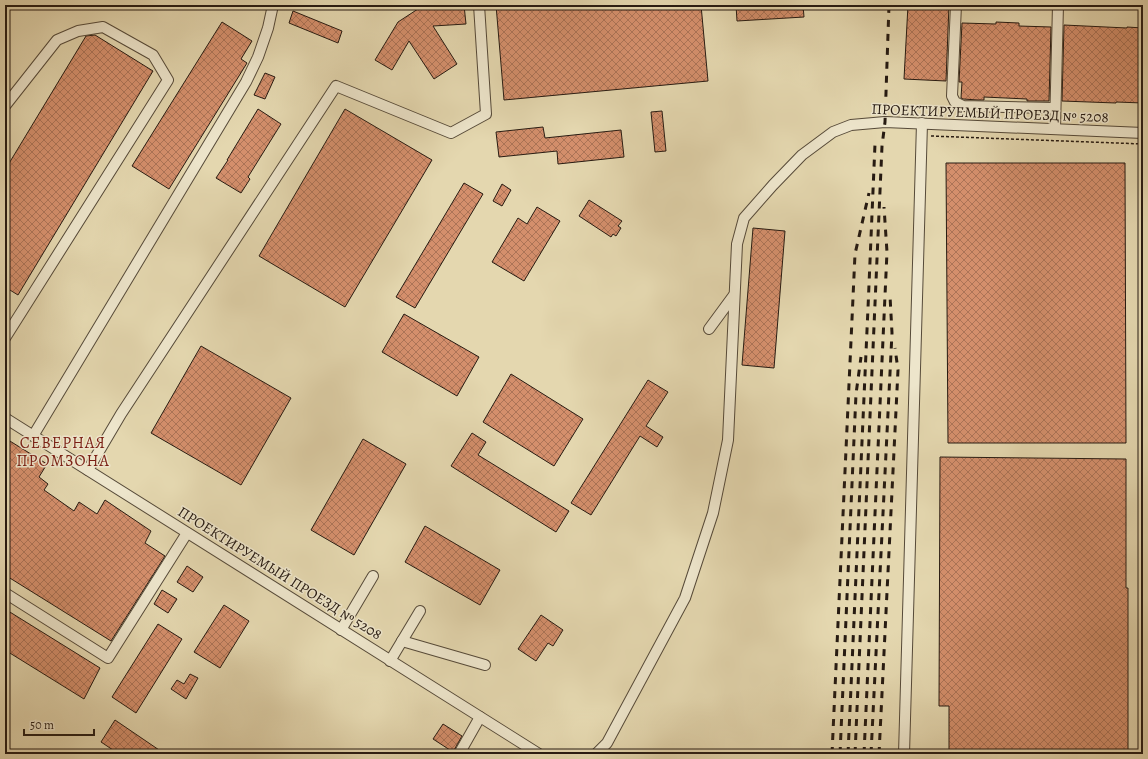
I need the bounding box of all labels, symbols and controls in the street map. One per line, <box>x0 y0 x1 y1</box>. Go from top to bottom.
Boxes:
street label: ПРОЕКТИРУЕМЫЙ ПРОЕЗД № 5208 <box>871 99 1109 127</box>
district label: СЕВЕРНАЯ ПРОМЗОНА <box>16 432 110 472</box>
street label: ПРОЕКТИРУЕМЫЙ ПРОЕЗД № 5208 <box>174 502 386 644</box>
scale bar <box>24 711 94 737</box>
text: 50 m <box>30 717 54 733</box>

